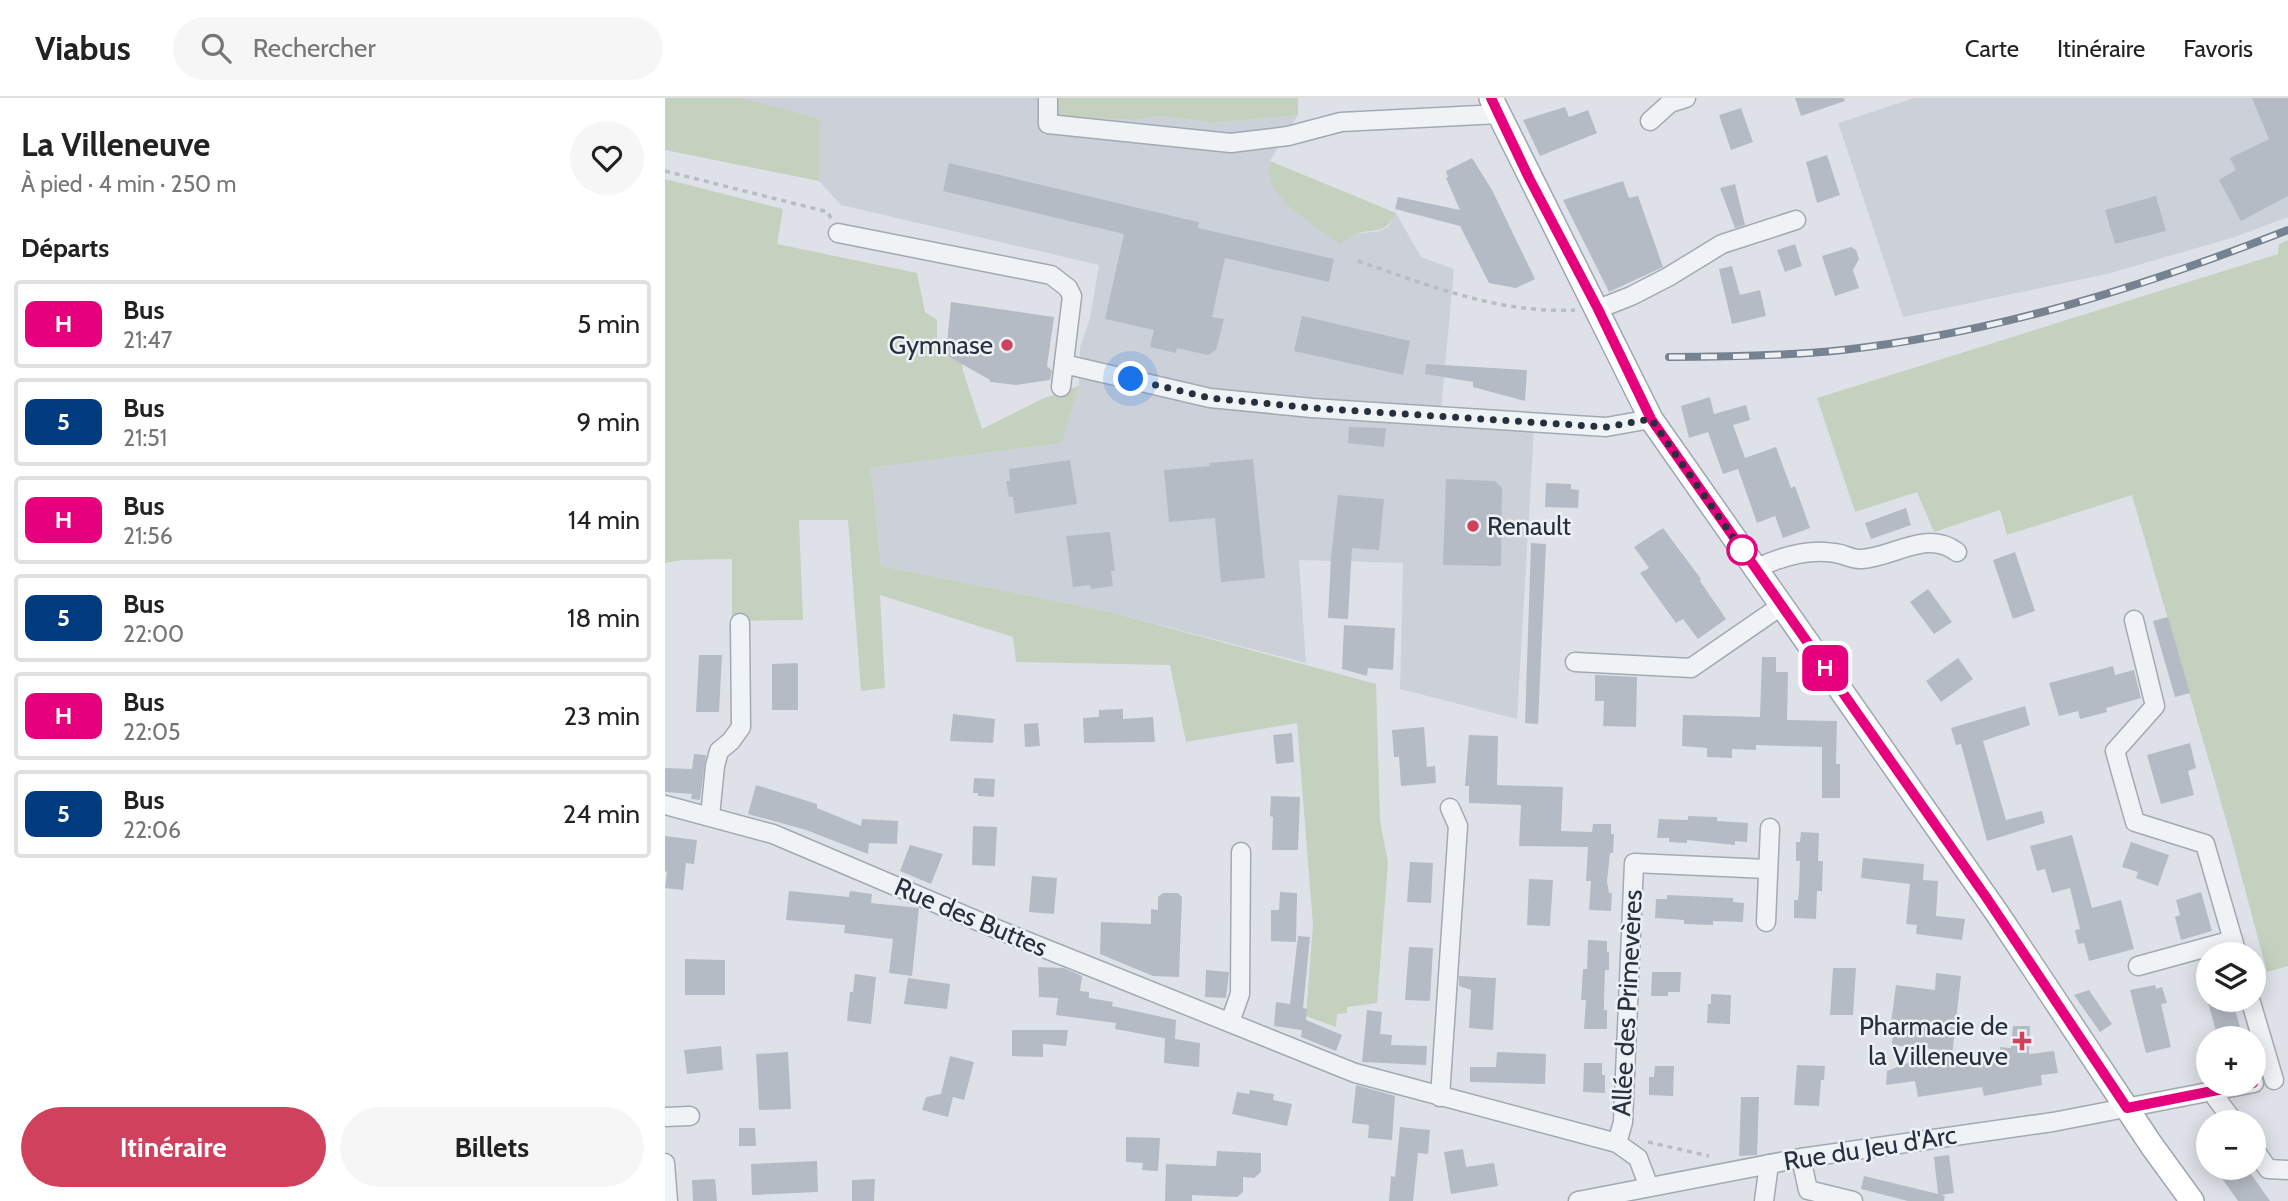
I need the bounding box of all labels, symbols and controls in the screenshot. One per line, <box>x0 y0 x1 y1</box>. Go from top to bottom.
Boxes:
search box <box>173 17 663 80</box>
text: Viabus <box>35 28 131 68</box>
icon: search <box>197 29 235 67</box>
text: Rechercher <box>253 32 376 64</box>
text: Carte <box>1965 34 2019 63</box>
text: Itinéraire <box>2057 34 2145 63</box>
text: Favoris <box>2183 34 2253 63</box>
button: heart <box>570 121 644 195</box>
text: La Villeneuve <box>21 124 210 164</box>
text: À pied · 4 min · 250 m <box>21 170 237 198</box>
text: Départs <box>21 232 109 264</box>
text: Bus <box>123 294 164 326</box>
text: 5 min <box>577 308 640 340</box>
text: H <box>55 309 72 338</box>
text: 21:47 <box>123 326 172 354</box>
place label: Gymnase <box>889 329 993 361</box>
marker: Gymnase <box>999 337 1015 353</box>
your location <box>1113 361 1148 396</box>
text: Bus <box>123 392 164 424</box>
text: 9 min <box>577 406 640 438</box>
text: 5 <box>57 407 70 436</box>
text: 21:51 <box>123 424 167 452</box>
text: Bus <box>123 490 164 522</box>
text: 14 min <box>568 504 640 536</box>
text: H <box>55 505 72 534</box>
place label: Renault <box>1487 510 1571 542</box>
marker: Renault <box>1465 518 1481 534</box>
text: 21:56 <box>123 522 173 550</box>
unlabelled marker <box>1727 535 1757 565</box>
text: Bus <box>123 588 164 620</box>
text: 18 min <box>567 602 640 634</box>
text: 5 <box>57 603 70 632</box>
text: 22:00 <box>123 620 184 648</box>
line badge: H <box>1802 645 1848 691</box>
text: H <box>1816 653 1834 682</box>
text: Bus <box>123 686 164 718</box>
text: 23 min <box>564 700 640 732</box>
text: H <box>55 701 72 730</box>
text: 22:05 <box>123 718 180 746</box>
text: Bus <box>123 784 164 816</box>
text: 24 min <box>563 798 640 830</box>
text: 5 <box>57 799 70 828</box>
text: 22:06 <box>123 816 181 844</box>
street label: Rue des Buttes <box>890 870 1052 964</box>
street label: Allée des Primevères <box>1605 889 1649 1117</box>
map controls <box>2196 942 2266 1180</box>
button: layers <box>2196 942 2266 1012</box>
place label: Pharmacie de la Villeneuve <box>1859 1010 2008 1072</box>
button: + <box>2196 1026 2266 1096</box>
marker: Pharmacie de la Villeneuve <box>2014 1033 2030 1049</box>
button: Itinéraire <box>21 1107 326 1187</box>
button: Billets <box>340 1107 644 1187</box>
button: − <box>2196 1110 2266 1180</box>
street label: Rue du Jeu d'Arc <box>1781 1119 1959 1177</box>

